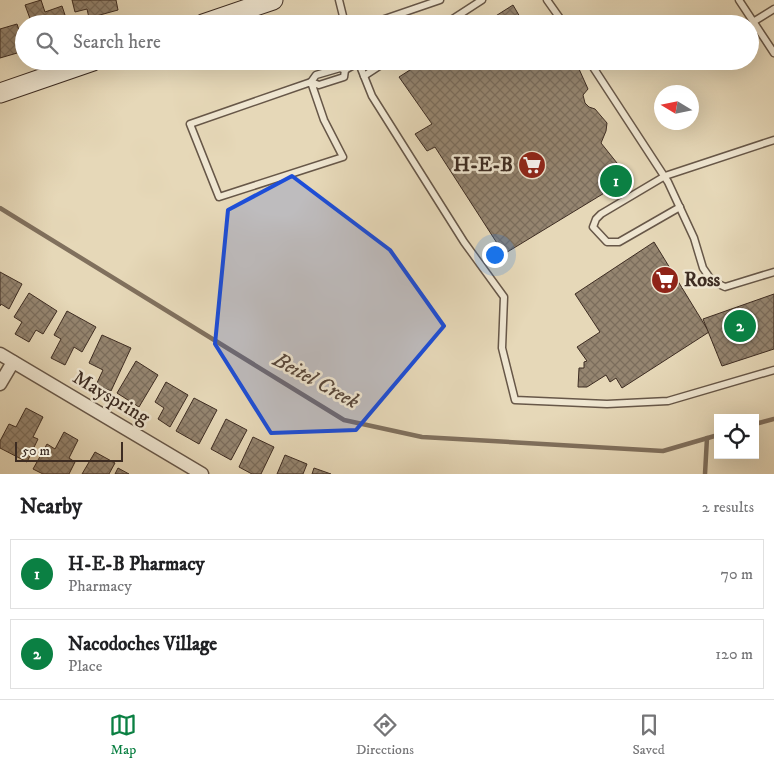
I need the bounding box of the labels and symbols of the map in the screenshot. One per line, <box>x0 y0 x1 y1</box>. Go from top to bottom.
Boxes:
north arrow <box>654 85 699 130</box>
supermarket icon: H-E-B <box>517 150 547 180</box>
place label: H-E-B <box>453 153 513 178</box>
pin: 1 <box>600 162 632 200</box>
your location <box>482 242 508 268</box>
supermarket icon: Ross <box>650 265 680 295</box>
place label: Ross <box>684 268 721 293</box>
pin: 2 <box>724 307 756 345</box>
water label: Beitel Creek <box>268 346 364 415</box>
street label: Mayspring <box>68 365 154 431</box>
scale bar <box>15 439 122 462</box>

